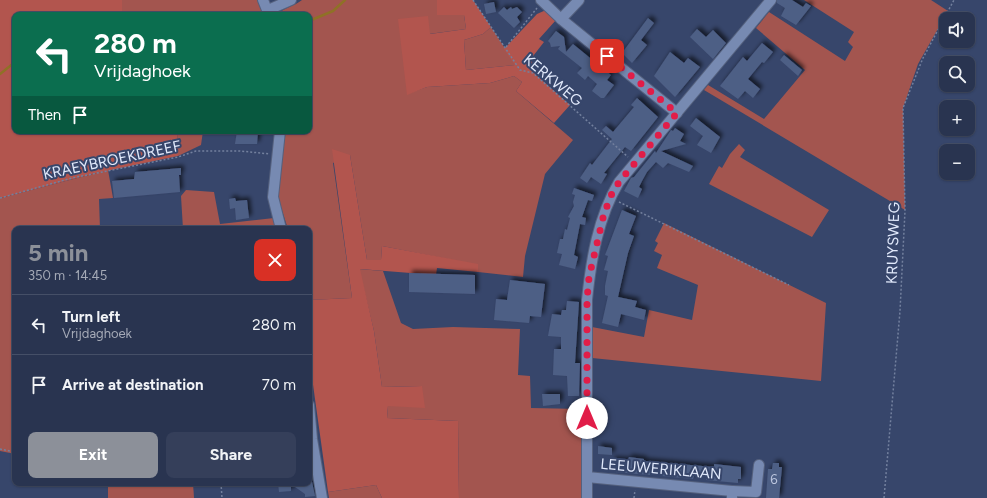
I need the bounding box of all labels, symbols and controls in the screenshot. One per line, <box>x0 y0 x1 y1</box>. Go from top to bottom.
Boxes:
map controls <box>939 12 975 180</box>
button: sound <box>939 12 975 48</box>
text: 280 m <box>94 26 177 60</box>
icon: left <box>28 28 80 80</box>
pin <box>590 39 624 73</box>
icon: arrive <box>596 45 618 67</box>
street label: KERKWEG <box>520 50 586 110</box>
button: search <box>939 56 975 92</box>
text: Vrijdaghoek <box>94 60 191 82</box>
button: + <box>939 100 975 136</box>
icon: arrive <box>69 104 91 126</box>
text: Then <box>28 106 61 124</box>
street label: KRAEYBROEKDREEF <box>41 137 183 183</box>
button: − <box>939 144 975 180</box>
street label: KRUYSWEG <box>883 202 903 284</box>
text: 5 min <box>28 238 89 267</box>
button: close <box>254 239 296 281</box>
text: 350 m · 14:45 <box>28 268 107 283</box>
text: Turn left <box>62 308 120 326</box>
icon: left <box>28 314 50 336</box>
text: 280 m <box>252 316 296 334</box>
text: Vrijdaghoek <box>62 326 132 341</box>
icon: arrive <box>28 374 50 396</box>
text: Arrive at destination <box>62 376 203 394</box>
text: 70 m <box>262 376 296 394</box>
position arrow <box>566 397 608 439</box>
button: Exit <box>28 432 158 478</box>
button: Share <box>166 432 296 478</box>
street label: LEEUWERIKLAAN <box>600 455 722 483</box>
house number: 6 <box>770 472 778 487</box>

